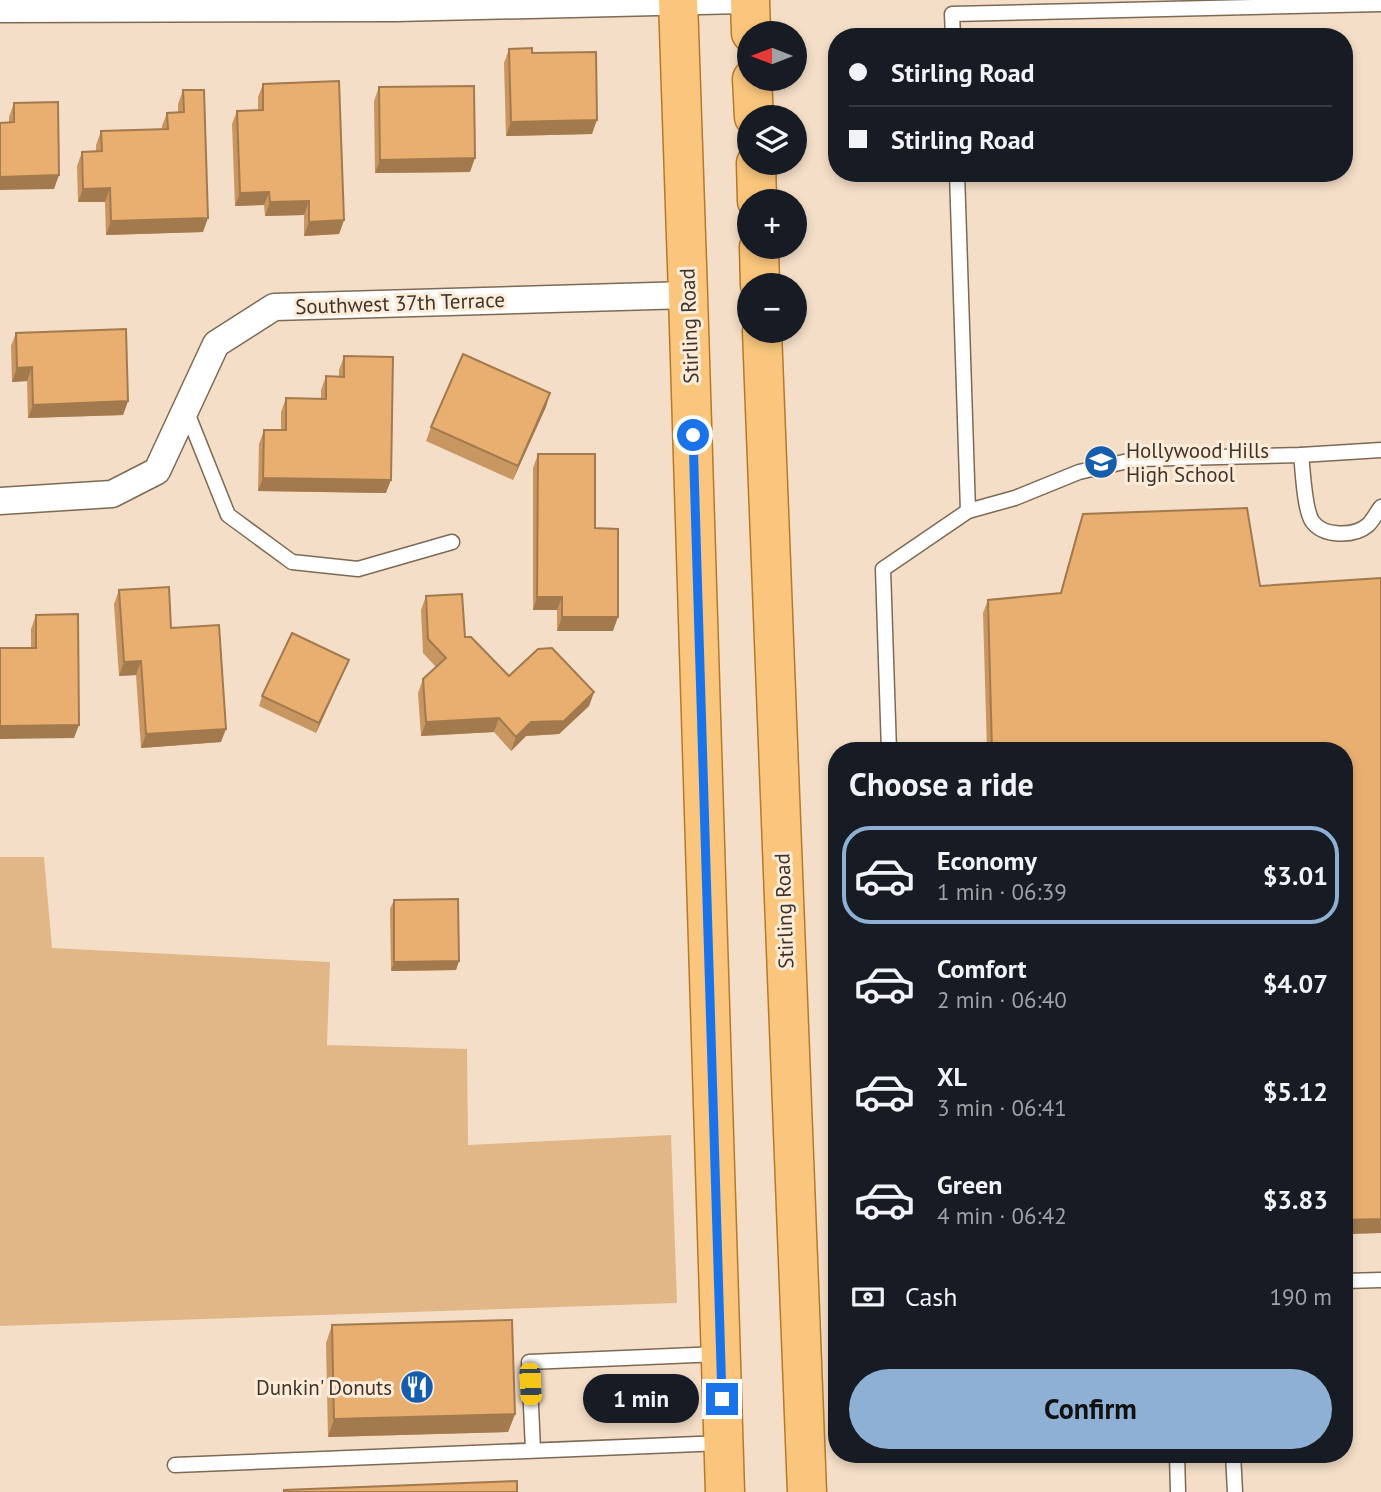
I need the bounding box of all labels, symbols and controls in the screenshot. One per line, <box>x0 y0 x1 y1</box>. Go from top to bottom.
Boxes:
north arrow <box>737 21 807 91</box>
map controls <box>737 21 807 343</box>
text: Stirling Road <box>891 56 1035 89</box>
button: layers <box>737 105 807 175</box>
text: Stirling Road <box>891 123 1035 156</box>
button: + <box>737 189 807 259</box>
street label: Stirling Road <box>673 268 705 384</box>
button: − <box>737 273 807 343</box>
street label: Southwest 37th Terrace <box>295 286 505 320</box>
route start <box>677 419 709 451</box>
place label: Hollywood Hills High School <box>1126 437 1269 488</box>
school or university icon: Hollywood Hills High School <box>1082 443 1120 481</box>
text: Choose a ride <box>849 763 1034 805</box>
icon: car <box>853 844 916 907</box>
text: Economy <box>937 844 1037 877</box>
street label: Stirling Road <box>768 853 800 969</box>
text: $3.01 <box>1263 859 1328 892</box>
text: 1 min · 06:39 <box>937 877 1067 906</box>
icon: car <box>853 952 916 1015</box>
text: Comfort <box>937 952 1027 985</box>
text: $4.07 <box>1263 967 1328 1000</box>
text: 2 min · 06:40 <box>937 985 1067 1014</box>
icon: car <box>853 1060 916 1123</box>
text: XL <box>937 1060 967 1093</box>
text: $5.12 <box>1263 1075 1328 1108</box>
text: 3 min · 06:41 <box>937 1093 1067 1122</box>
icon: car <box>853 1168 916 1231</box>
text: Green <box>937 1168 1002 1201</box>
text: $3.83 <box>1263 1183 1328 1216</box>
text: 4 min · 06:42 <box>937 1201 1067 1230</box>
icon: cash <box>849 1278 887 1316</box>
text: Cash <box>905 1280 957 1313</box>
text: 190 m <box>1270 1282 1332 1311</box>
car <box>519 1362 542 1406</box>
restaurant icon: Dunkin' Donuts <box>398 1368 436 1406</box>
button: Confirm <box>849 1369 1332 1449</box>
place label: Dunkin' Donuts <box>256 1374 392 1401</box>
callout: 1 min <box>582 1374 698 1424</box>
route end <box>706 1383 738 1415</box>
text: 1 min <box>613 1384 669 1413</box>

